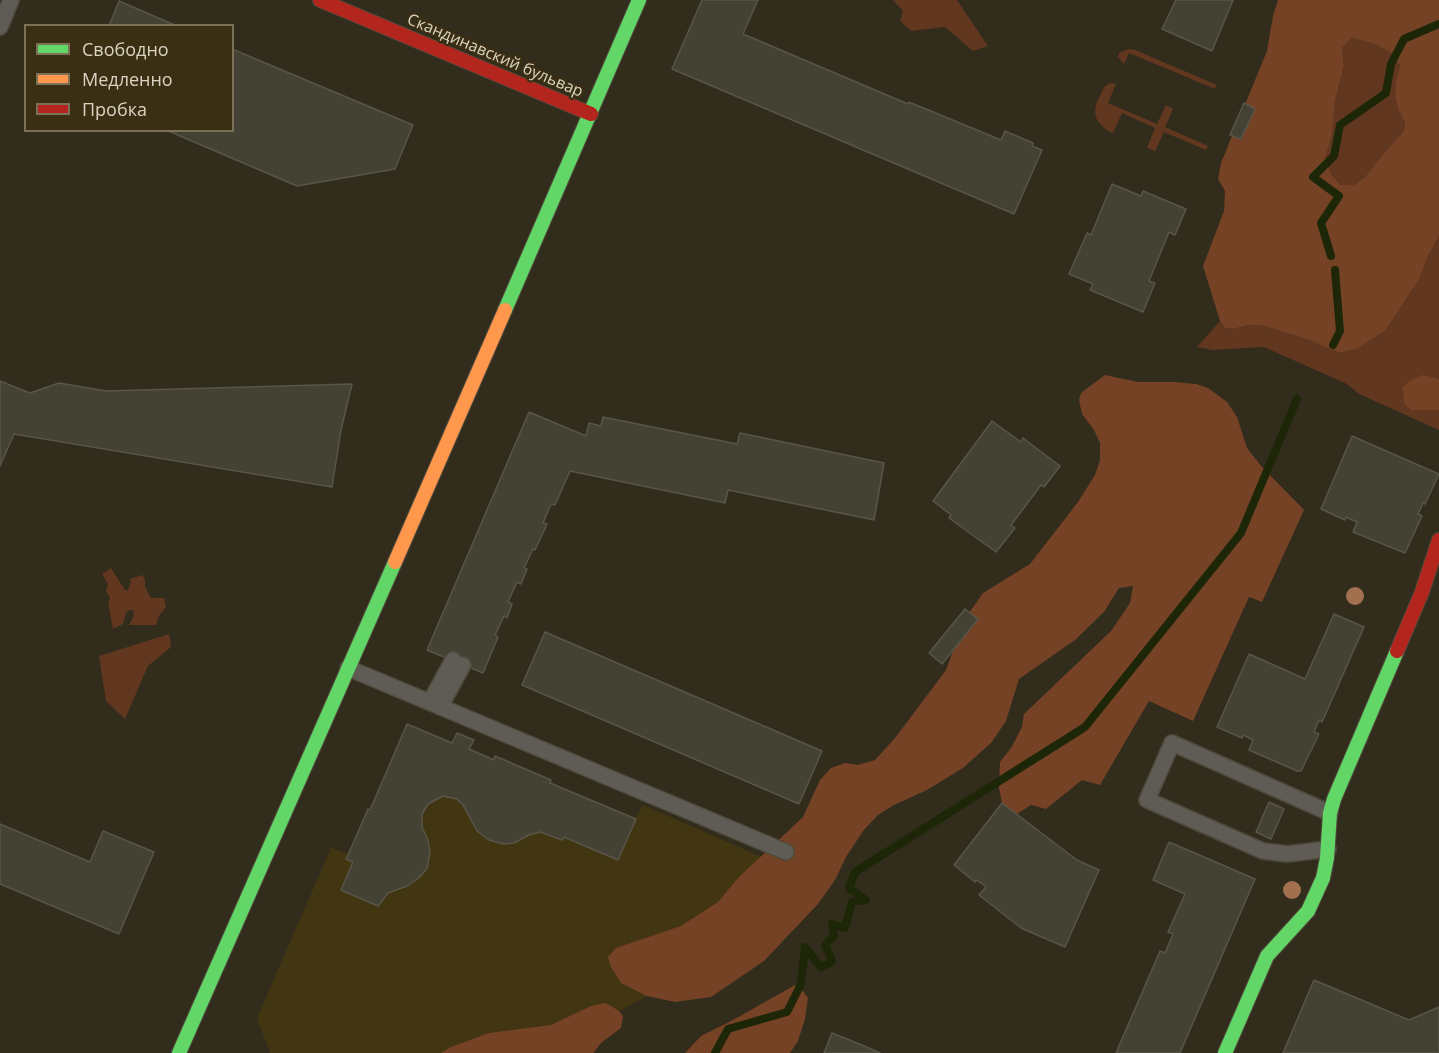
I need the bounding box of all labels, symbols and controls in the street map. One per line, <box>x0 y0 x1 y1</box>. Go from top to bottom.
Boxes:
street label: Скандинавский бульвар <box>404 10 586 102</box>
legend <box>24 24 234 132</box>
text: Свободно <box>82 37 169 61</box>
text: Медленно <box>82 67 173 91</box>
text: Пробка <box>82 97 147 121</box>

